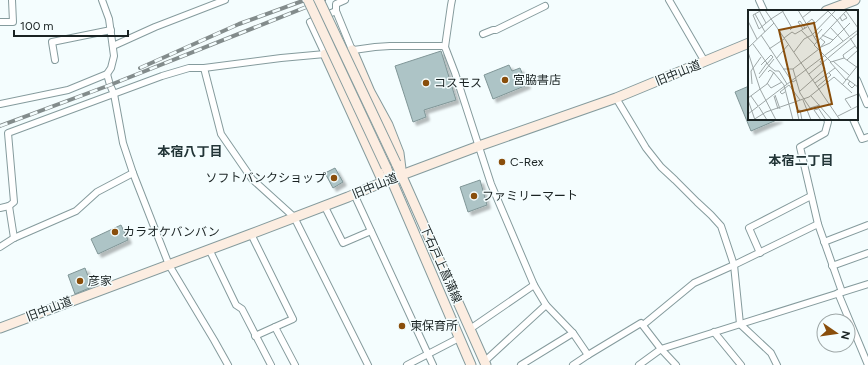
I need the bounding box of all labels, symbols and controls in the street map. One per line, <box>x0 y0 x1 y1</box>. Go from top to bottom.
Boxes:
inset map <box>748 10 858 120</box>
scale bar <box>14 12 128 38</box>
text: 100 m <box>20 19 54 33</box>
street label: 旧中山道 <box>653 58 703 88</box>
place label: 宮脇書店 <box>513 73 561 87</box>
marker: 宮脇書店 <box>500 75 510 85</box>
place label: コスモス <box>434 76 482 90</box>
marker: コスモス <box>421 78 431 88</box>
district label: 本宿八丁目 <box>157 144 223 159</box>
district label: 本宿二丁目 <box>768 153 834 168</box>
place label: C-Rex <box>510 155 544 169</box>
marker: C-Rex <box>497 157 507 167</box>
place label: ソフトバンクショップ <box>205 171 326 185</box>
street label: 旧中山道 <box>350 171 400 201</box>
marker: ソフトバンクショップ <box>329 173 339 183</box>
place label: ファミリーマート <box>482 189 578 203</box>
marker: ファミリーマート <box>469 191 479 201</box>
street label: 下石戸上菖蒲線 <box>418 223 464 305</box>
place label: カラオケバンバン <box>123 225 220 239</box>
marker: カラオケバンバン <box>110 227 120 237</box>
place label: 彦家 <box>88 274 112 288</box>
marker: 彦家 <box>75 276 85 286</box>
street label: 旧中山道 <box>24 294 74 324</box>
north arrow <box>816 313 856 353</box>
place label: 東保育所 <box>410 319 458 333</box>
marker: 東保育所 <box>397 321 407 331</box>
text: N <box>838 330 853 341</box>

